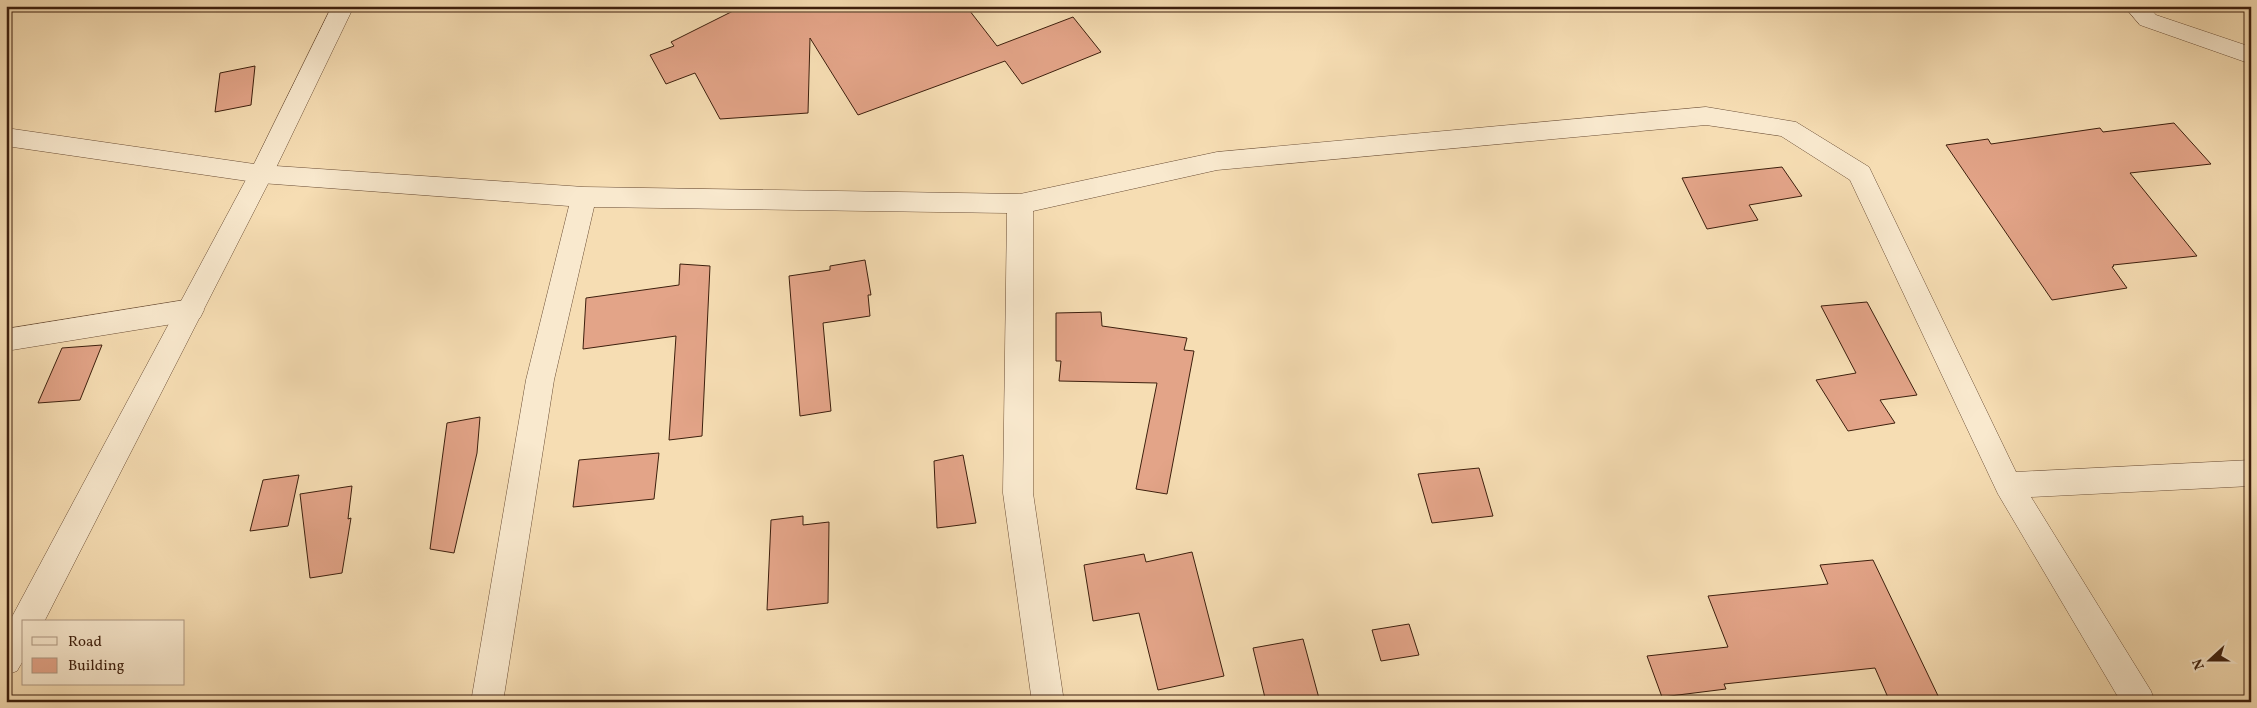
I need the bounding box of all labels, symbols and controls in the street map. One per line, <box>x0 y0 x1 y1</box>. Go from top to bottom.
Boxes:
legend <box>22 620 185 686</box>
text: Road <box>68 632 102 653</box>
north arrow <box>2184 636 2234 686</box>
text: Building <box>68 656 125 677</box>
text: N <box>2189 656 2210 672</box>

